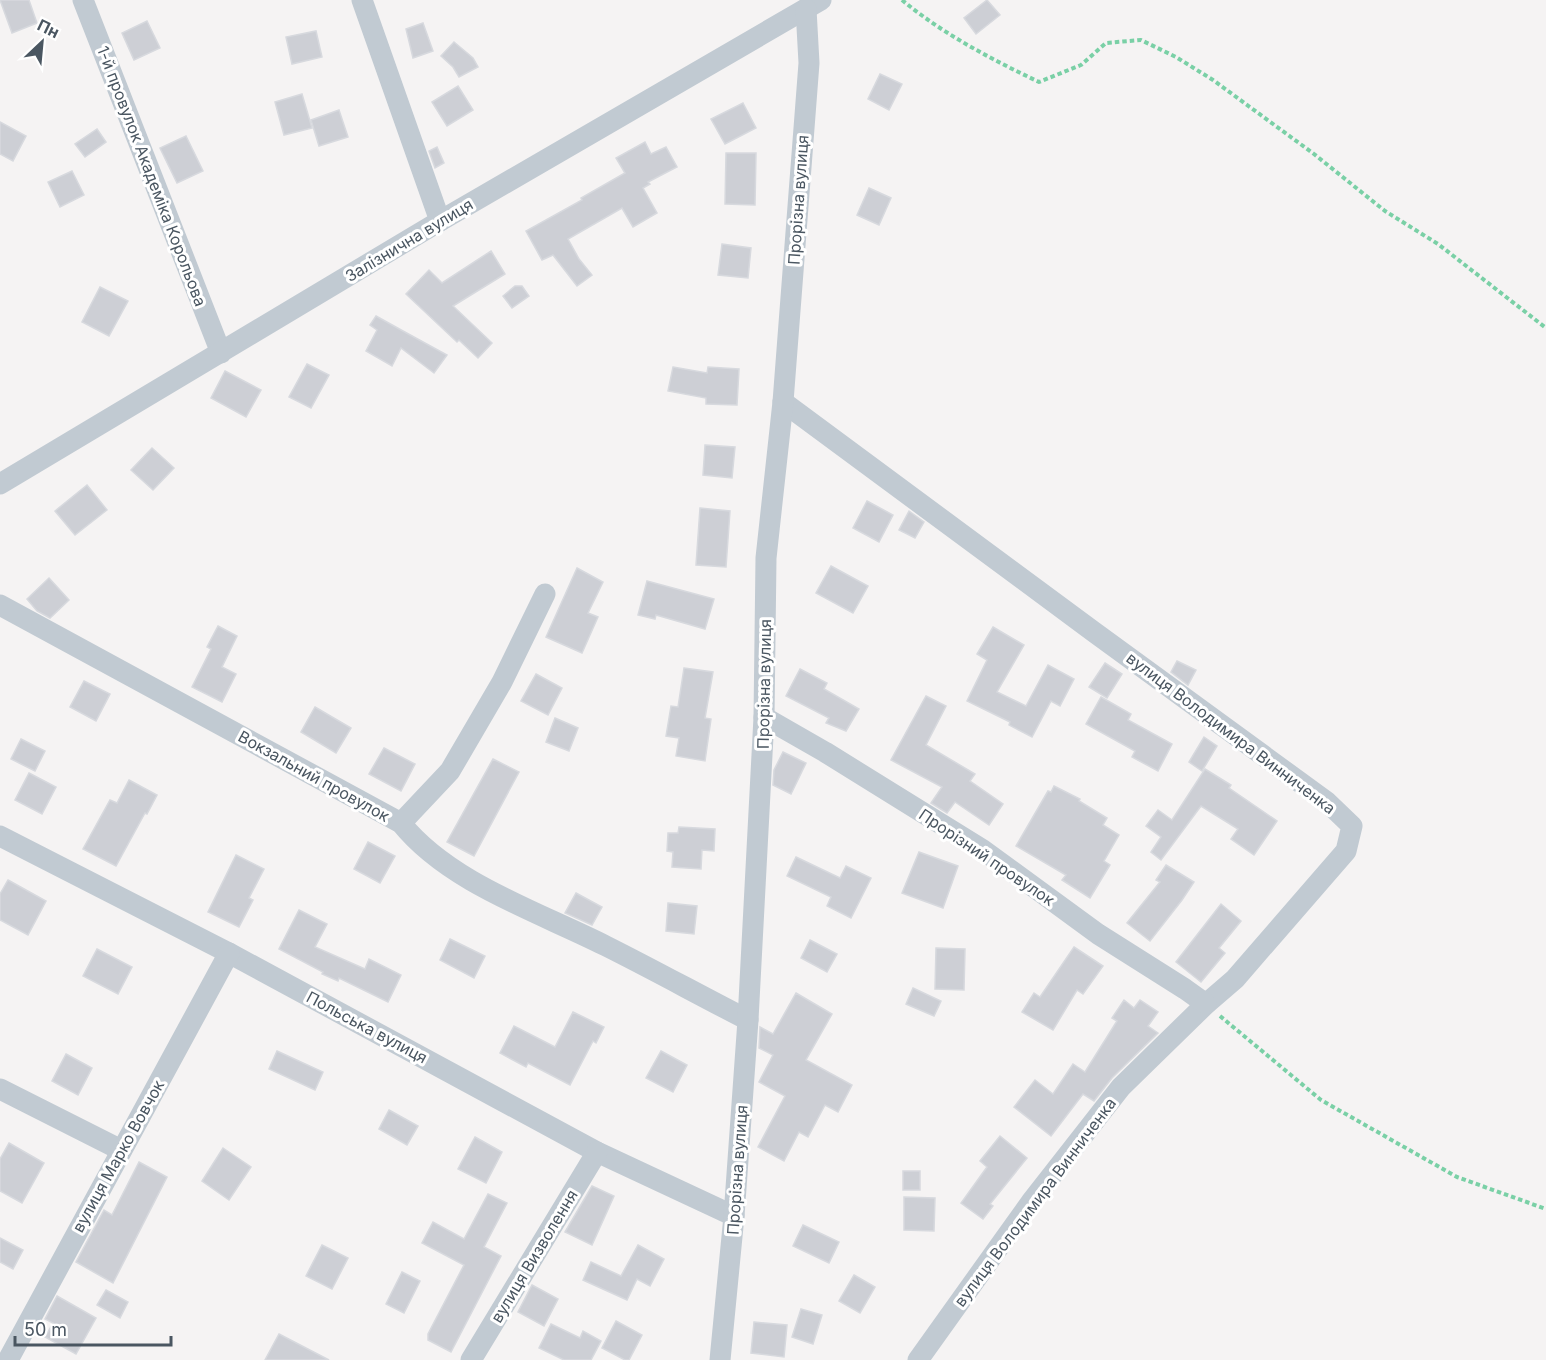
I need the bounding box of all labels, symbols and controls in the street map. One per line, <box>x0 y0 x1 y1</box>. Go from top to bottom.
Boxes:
north arrow <box>12 12 72 72</box>
text: Пн <box>34 15 63 42</box>
street label: 1-й провулок Академіка Корольова <box>93 43 211 309</box>
street label: Прорізна вулиця <box>783 134 813 266</box>
street label: Залізнична вулиця <box>342 194 476 286</box>
street label: Прорізна вулиця <box>753 619 775 749</box>
street label: вулиця Володимира Винниченка <box>1123 648 1339 818</box>
street label: Вокзальний провулок <box>235 726 393 826</box>
street label: Прорізний провулок <box>915 804 1059 910</box>
street label: Польська вулиця <box>303 987 431 1067</box>
street label: вулиця Марко Вовчок <box>68 1076 168 1236</box>
street label: вулиця Володимира Винниченка <box>950 1094 1120 1310</box>
street label: Прорізна вулиця <box>722 1104 752 1236</box>
street label: вулиця Визволення <box>486 1186 582 1326</box>
scale bar <box>15 1309 171 1347</box>
text: 50 m <box>24 1319 67 1340</box>

